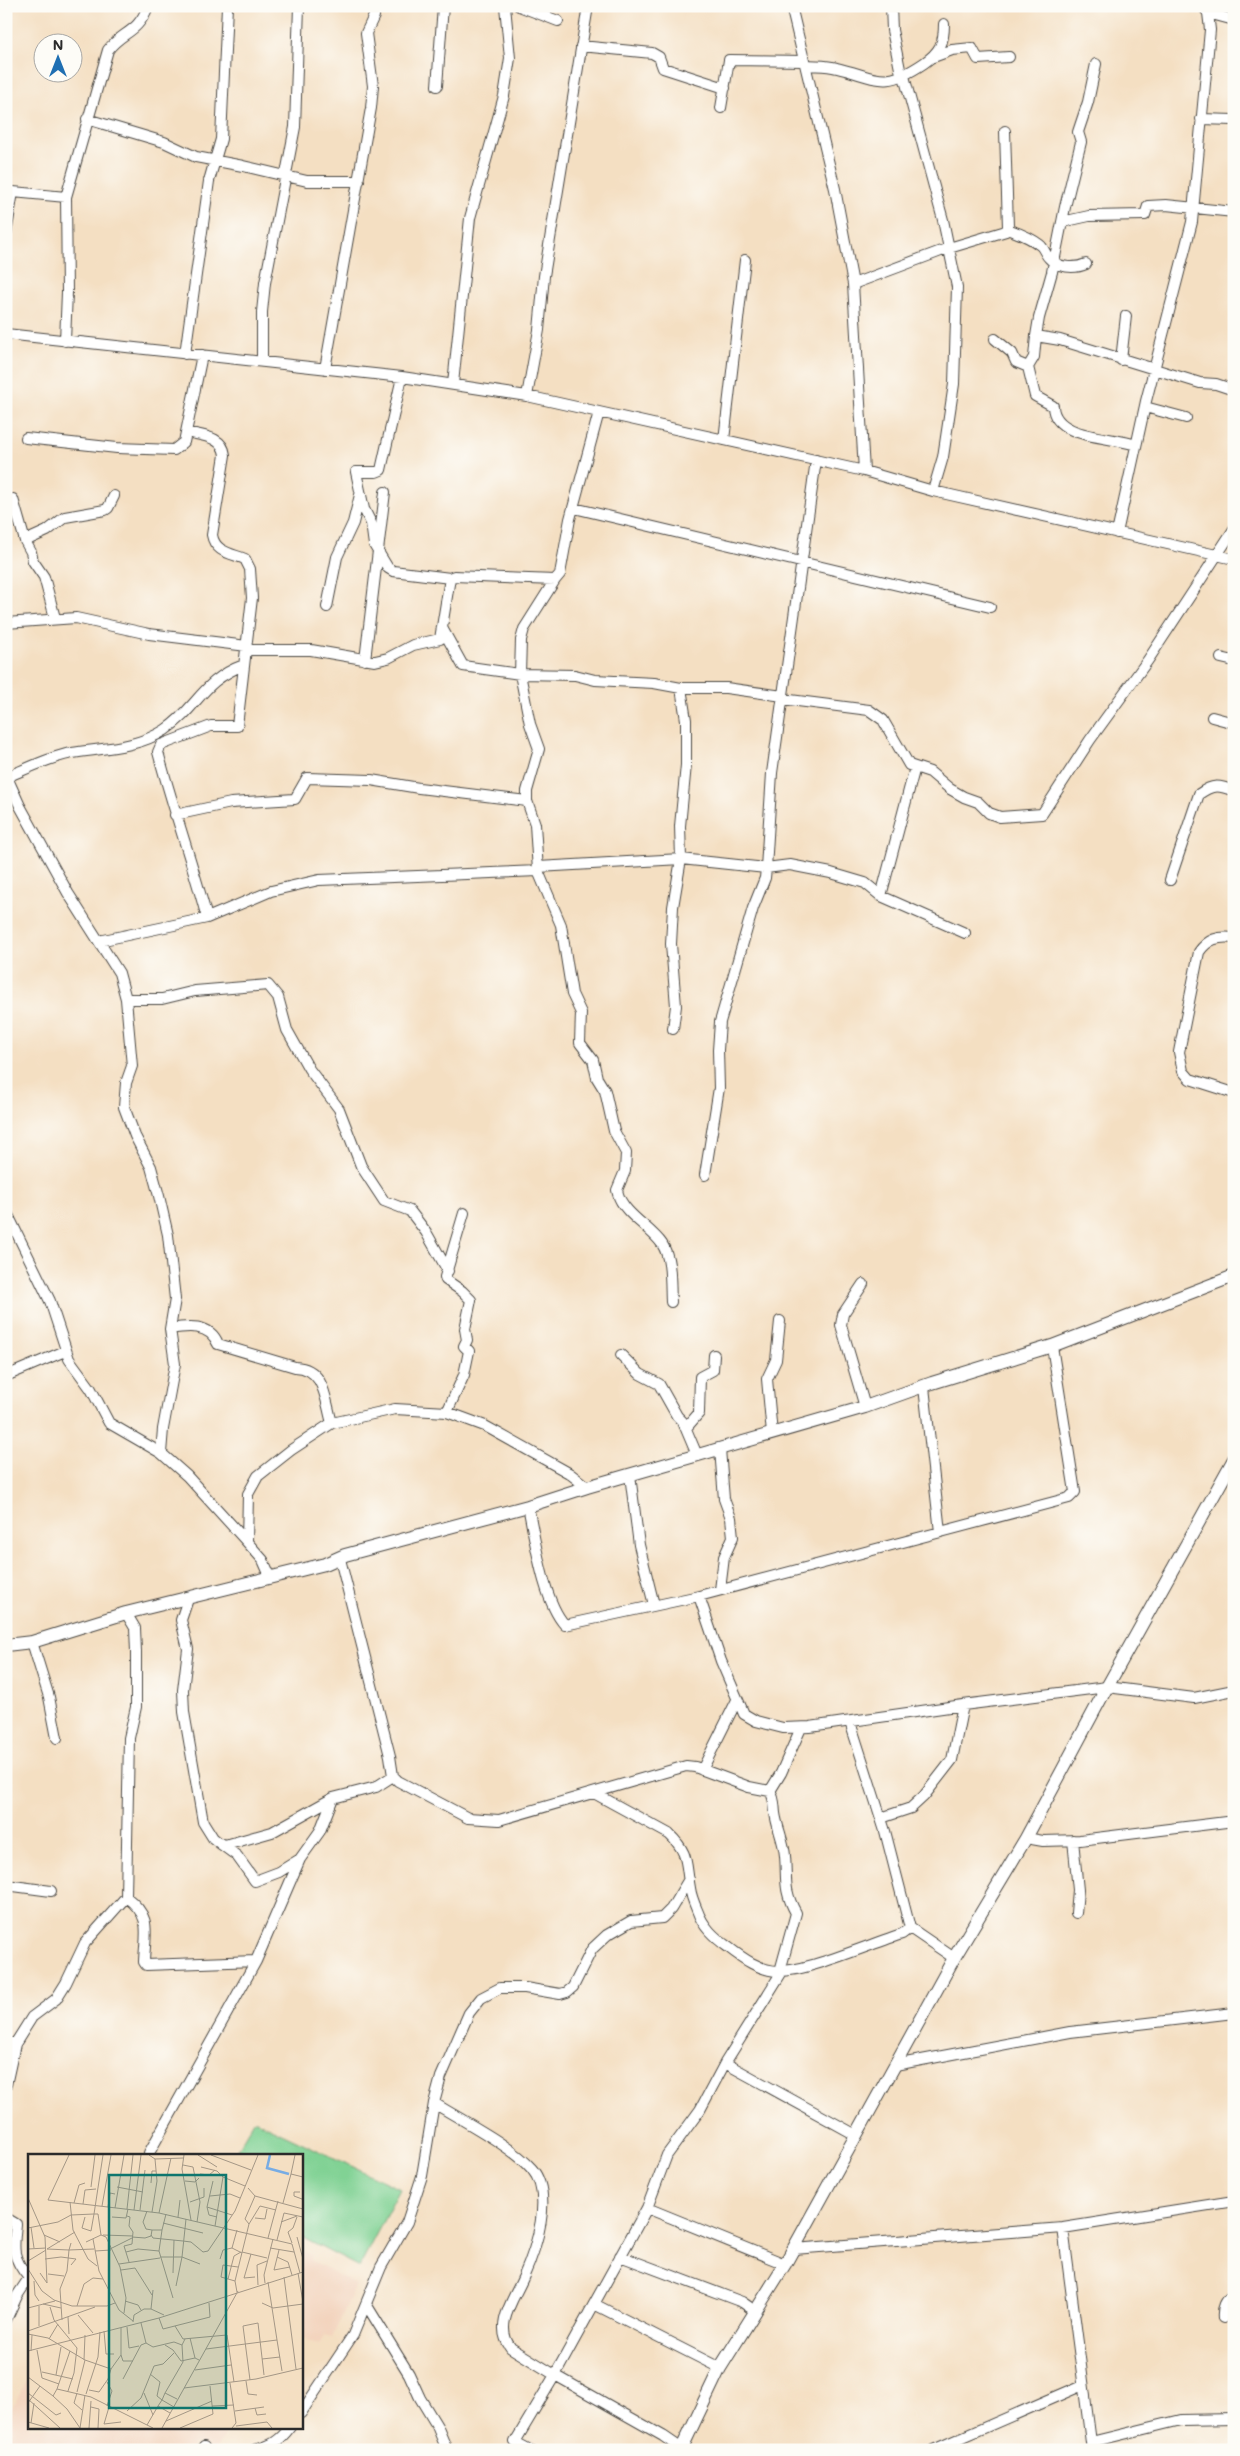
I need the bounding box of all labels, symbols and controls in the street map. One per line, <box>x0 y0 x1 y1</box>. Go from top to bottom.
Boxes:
north arrow <box>32 32 82 82</box>
text: N <box>53 35 63 54</box>
inset map <box>28 2154 302 2428</box>

